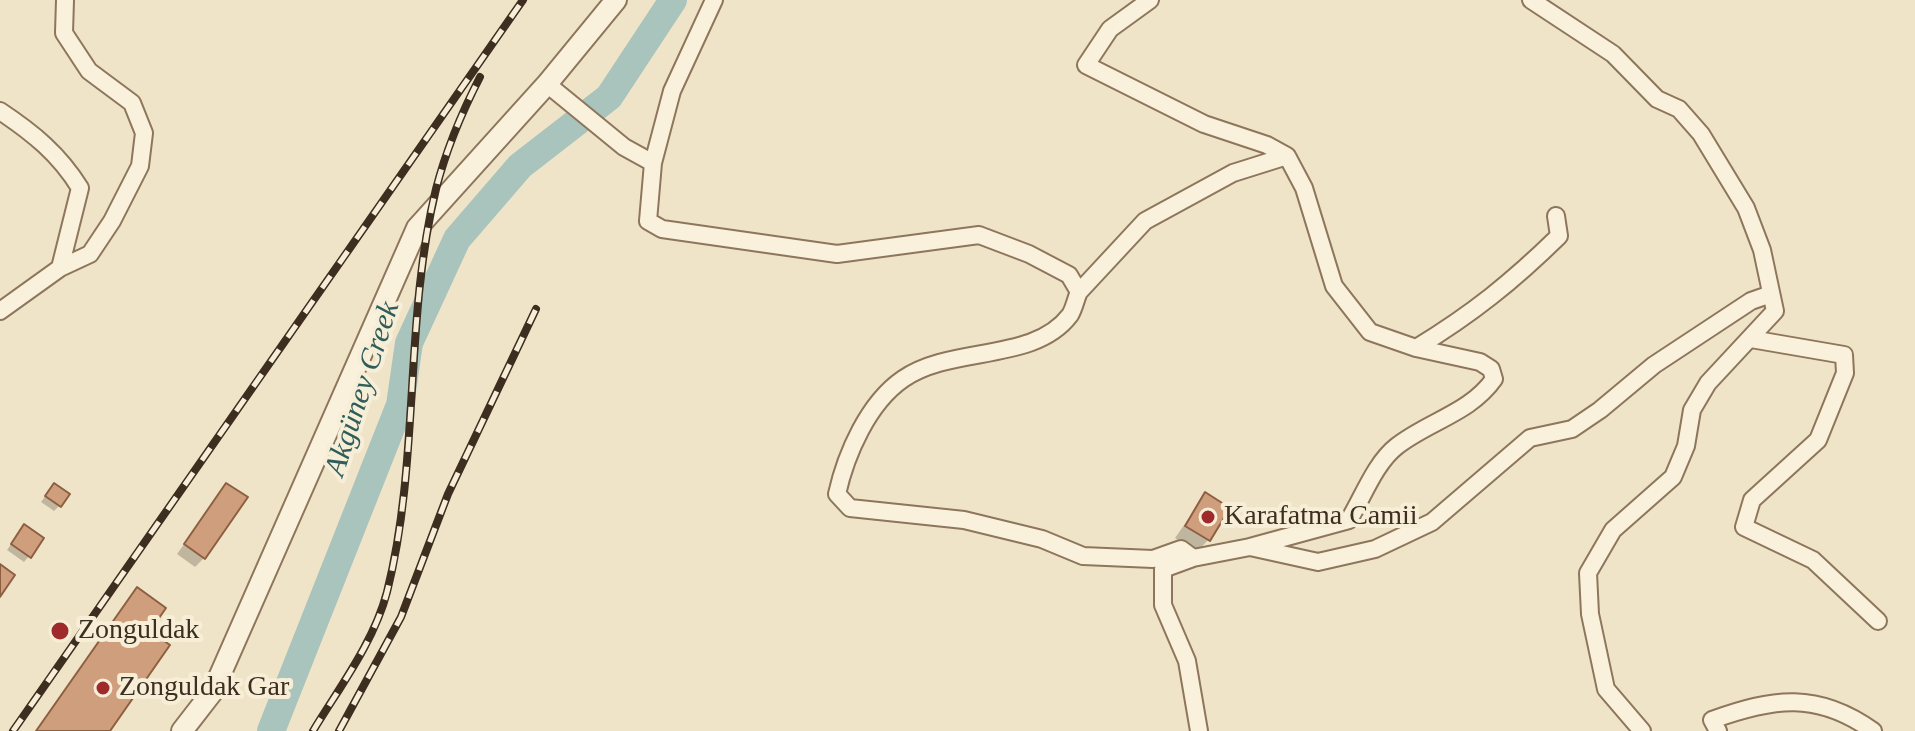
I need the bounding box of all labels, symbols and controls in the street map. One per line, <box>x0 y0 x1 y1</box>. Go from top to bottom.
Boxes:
water label: Akgüney Creek <box>318 297 408 481</box>
place label: Karafatma Camii <box>1224 500 1418 534</box>
marker: Karafatma Camii <box>1199 508 1217 526</box>
place label: Zonguldak <box>78 614 199 648</box>
marker: Zonguldak <box>49 620 71 642</box>
place label: Zonguldak Gar <box>119 671 289 705</box>
marker: Zonguldak Gar <box>94 679 112 697</box>

